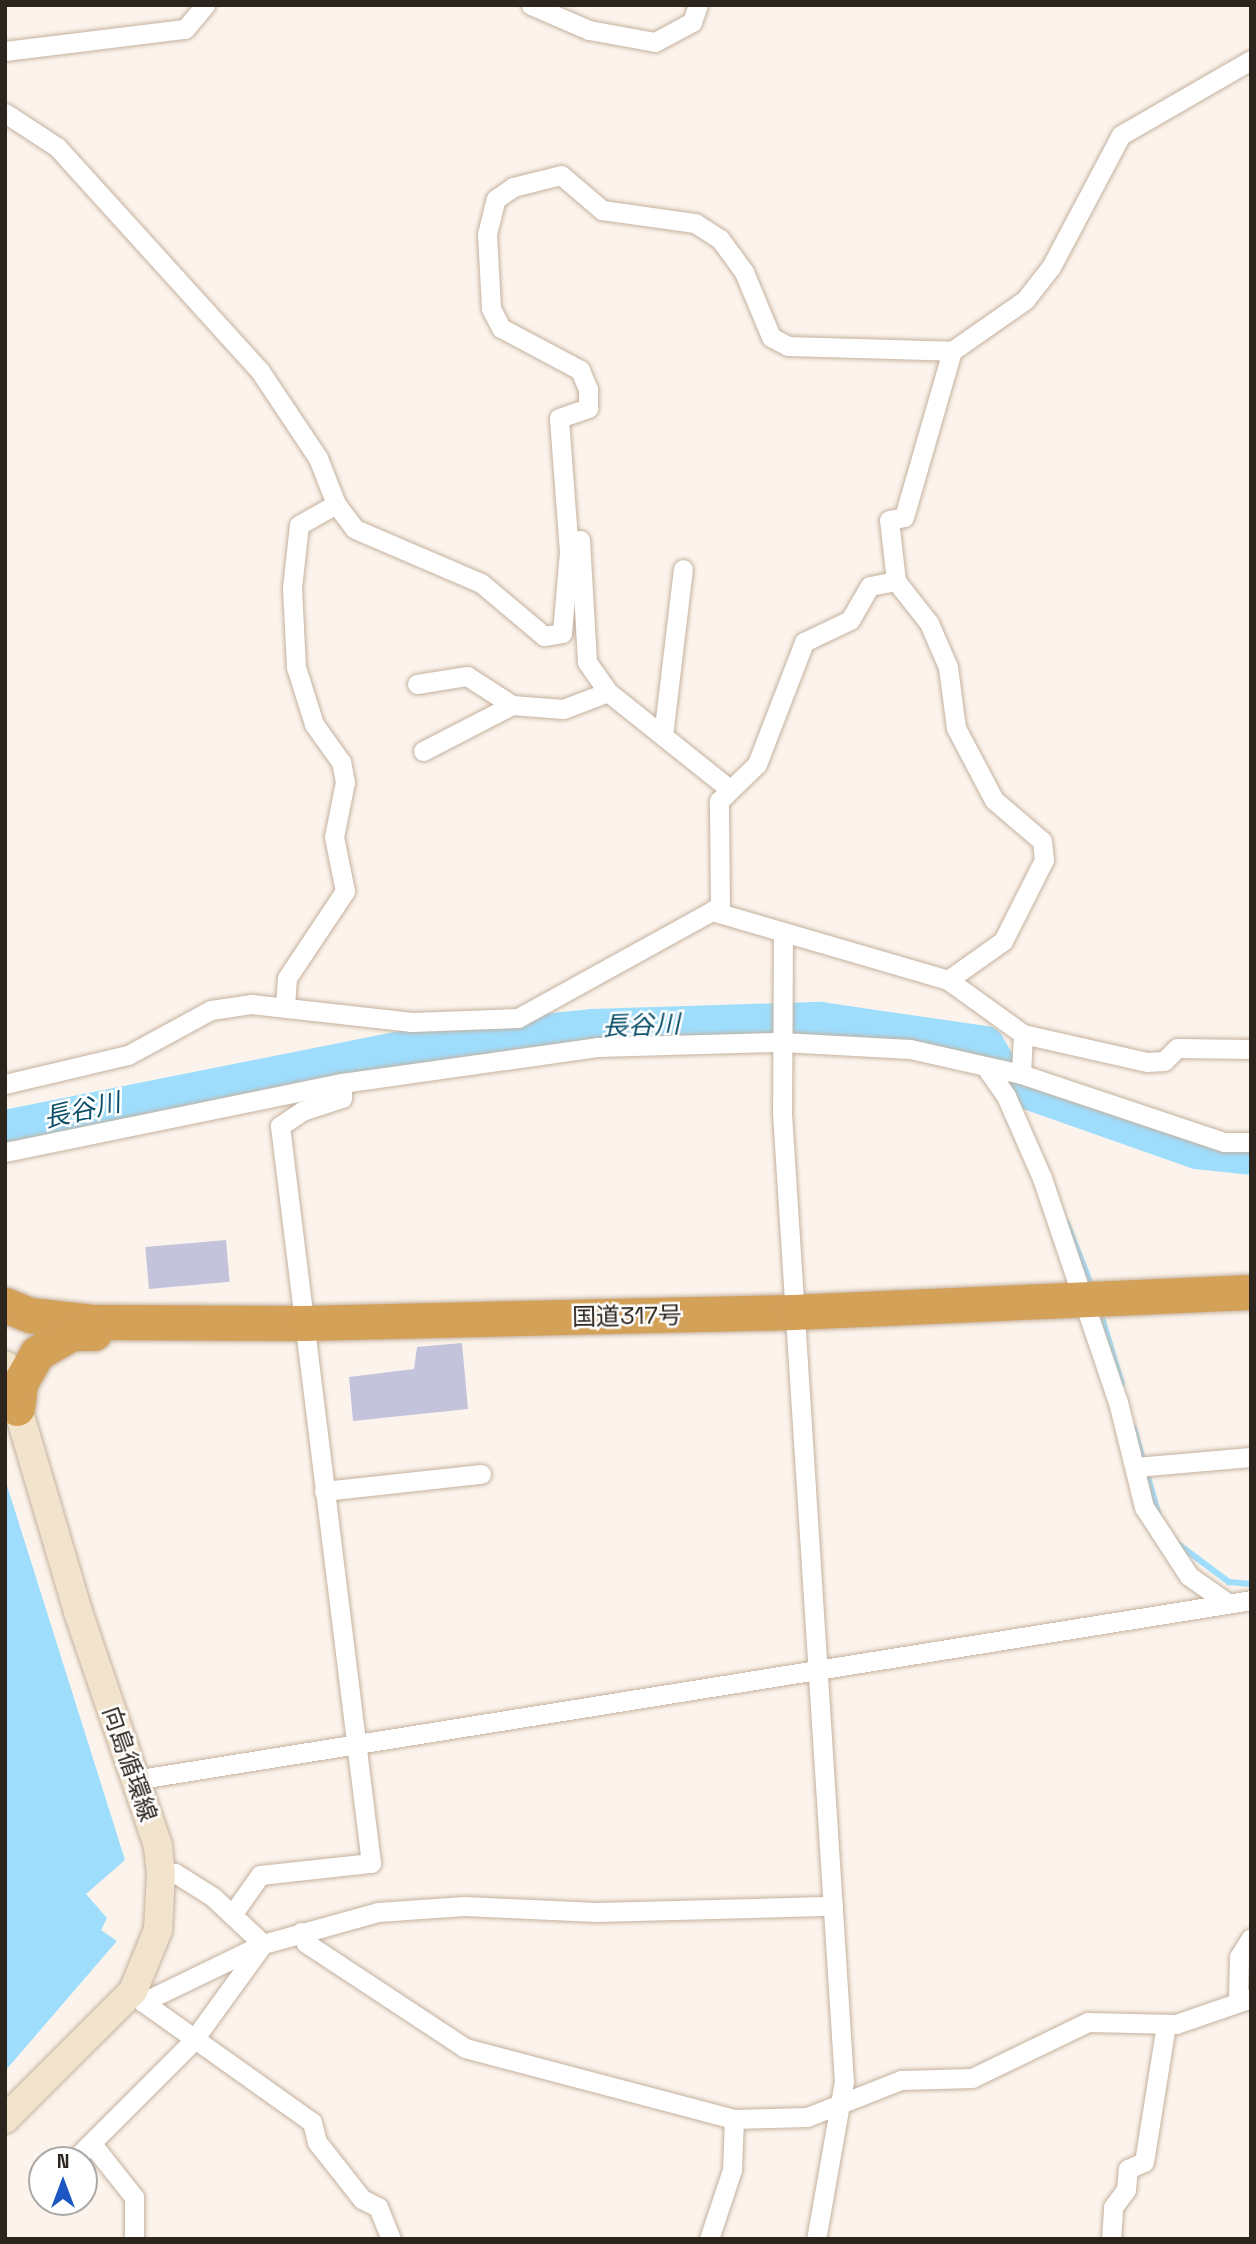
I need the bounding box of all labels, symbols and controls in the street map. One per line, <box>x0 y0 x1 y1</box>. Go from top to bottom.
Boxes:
water label: 長谷川 <box>601 1009 681 1043</box>
water label: 長谷川 <box>40 1087 124 1135</box>
street label: 国道317号 <box>572 1301 682 1331</box>
street label: 向島循環線 <box>97 1703 163 1825</box>
north arrow <box>28 2146 98 2216</box>
text: N <box>57 2149 69 2174</box>

